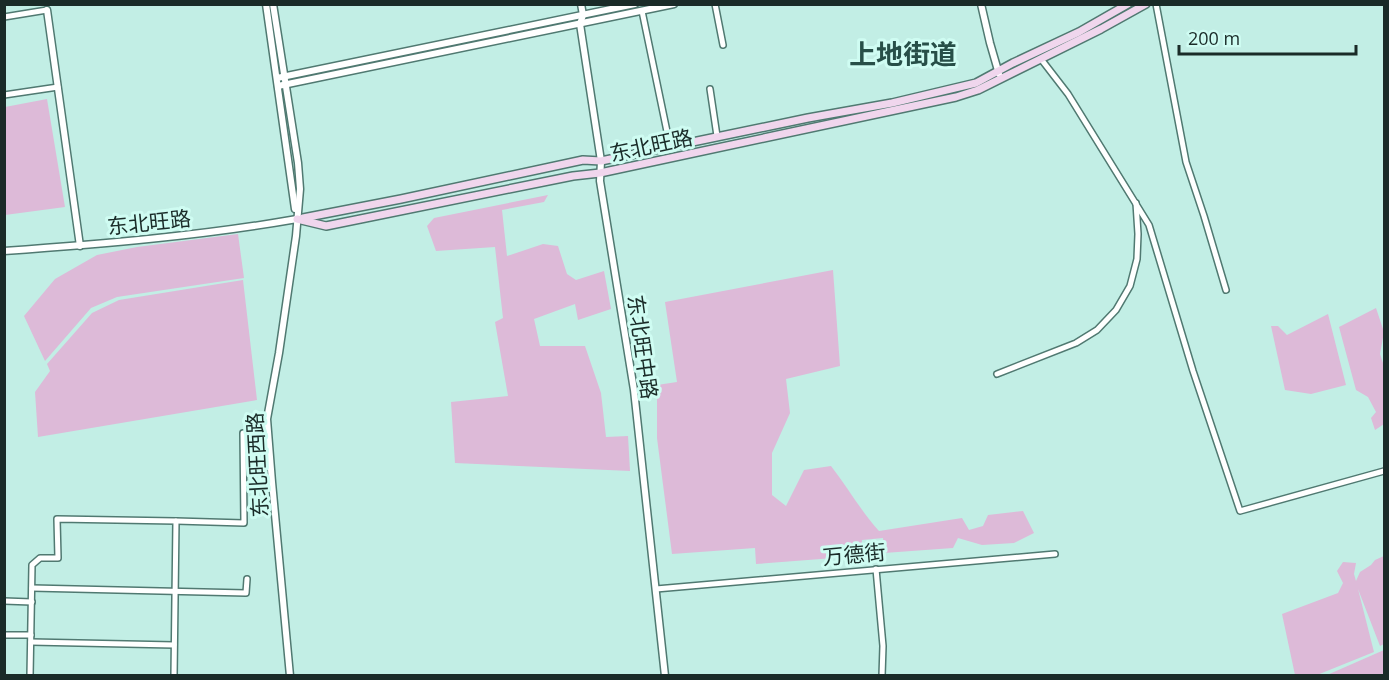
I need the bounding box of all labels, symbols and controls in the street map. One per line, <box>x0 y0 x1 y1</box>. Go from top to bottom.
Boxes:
scale bar <box>1179 18 1356 56</box>
text: 200 m <box>1188 26 1240 50</box>
district label: 上地街道 <box>849 35 957 72</box>
street label: 东北旺路 <box>607 123 695 167</box>
street label: 东北旺路 <box>106 204 192 240</box>
street label: 东北旺中路 <box>622 293 664 401</box>
street label: 东北旺西路 <box>240 412 274 518</box>
street label: 万德街 <box>821 537 887 571</box>

